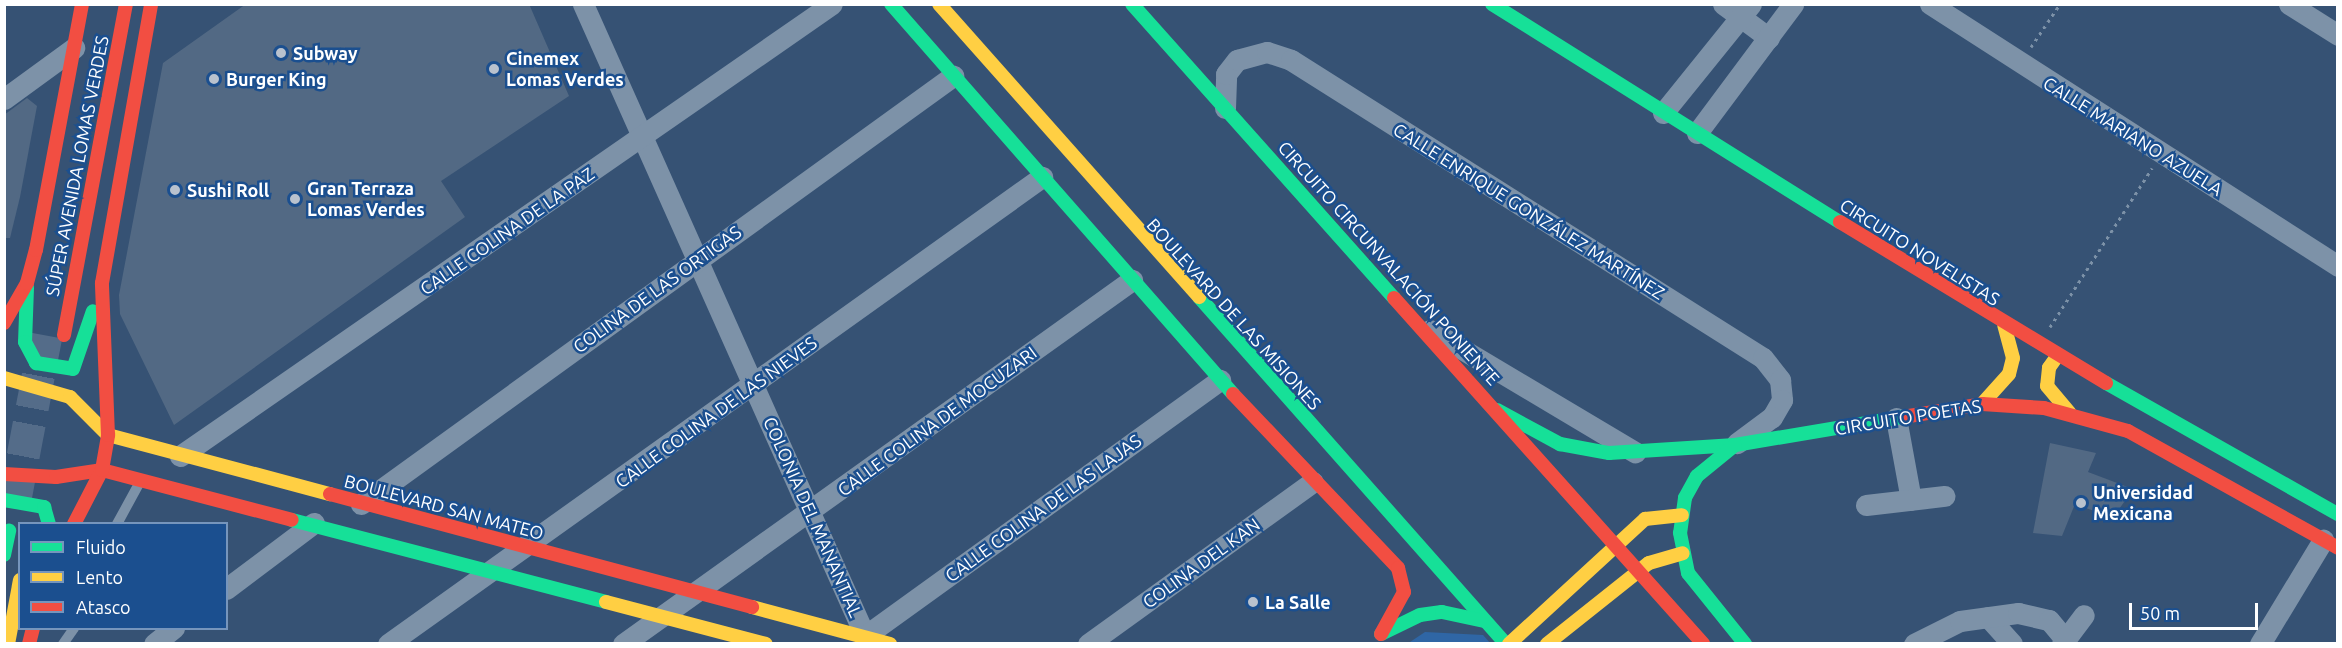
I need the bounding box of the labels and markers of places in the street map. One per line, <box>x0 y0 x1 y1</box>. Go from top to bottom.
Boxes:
place label: Subway <box>293 42 357 64</box>
marker: Subway <box>274 46 288 60</box>
place label: Cinemex Lomas Verdes <box>506 48 624 90</box>
marker: Cinemex Lomas Verdes <box>487 62 501 76</box>
place label: Burger King <box>226 68 327 90</box>
marker: Burger King <box>207 72 221 86</box>
place label: Gran Terraza Lomas Verdes <box>307 178 425 220</box>
place label: Sushi Roll <box>187 179 269 201</box>
marker: Sushi Roll <box>168 183 182 197</box>
marker: Gran Terraza Lomas Verdes <box>288 192 302 206</box>
place label: Universidad Mexicana <box>2093 482 2193 524</box>
marker: Universidad Mexicana <box>2074 496 2088 510</box>
place label: La Salle <box>1265 591 1331 613</box>
marker: La Salle <box>1246 595 1260 609</box>

